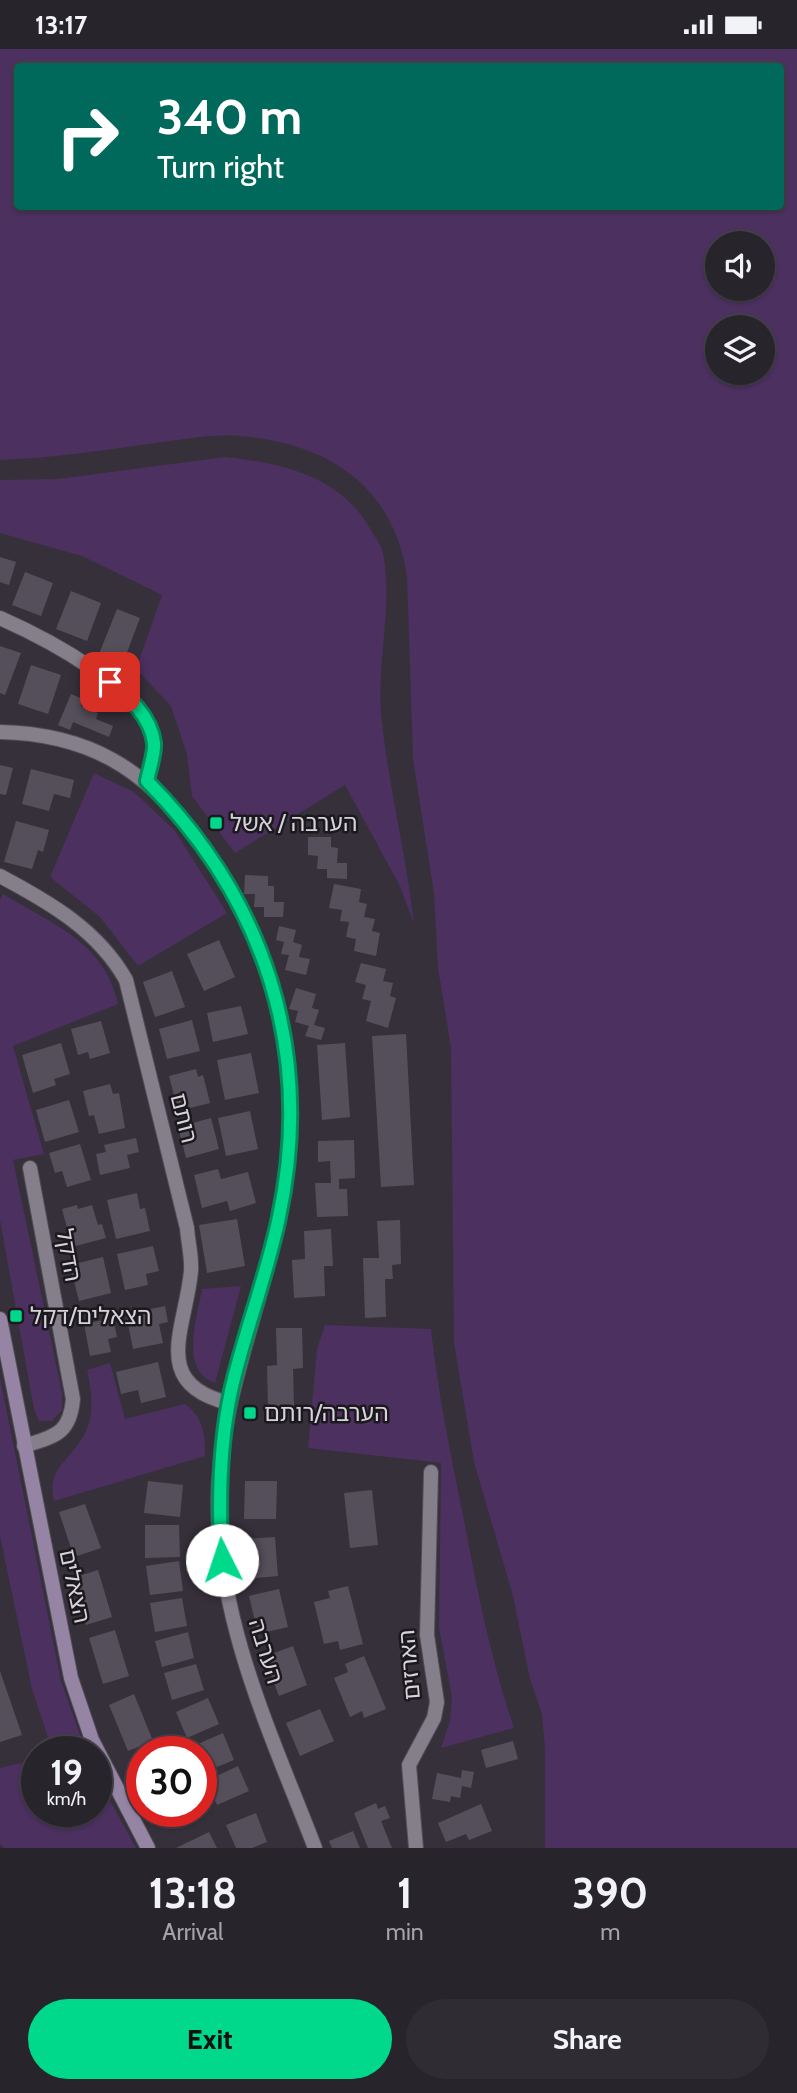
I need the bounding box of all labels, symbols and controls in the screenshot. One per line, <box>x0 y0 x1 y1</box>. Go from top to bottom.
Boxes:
text: 13:17 <box>35 9 87 41</box>
text: 340 m <box>157 87 302 146</box>
icon: right <box>42 91 133 182</box>
text: Turn right <box>157 147 284 186</box>
map controls <box>705 231 775 385</box>
button: sound <box>705 231 775 301</box>
button: layers <box>705 315 775 385</box>
pin <box>80 652 140 712</box>
icon: arrive <box>91 663 129 701</box>
place label: הערבה / אשל <box>230 809 357 837</box>
marker: הערבה / אשל <box>208 815 224 831</box>
street label: רותם <box>164 1090 204 1146</box>
street label: הדקל <box>51 1226 87 1284</box>
place label: הצאלים/דקל <box>30 1302 151 1330</box>
marker: הצאלים/דקל <box>8 1308 24 1324</box>
place label: הערבה/רותם <box>264 1399 389 1427</box>
marker: הערבה/רותם <box>242 1405 258 1421</box>
position arrow <box>185 1523 259 1597</box>
street label: הצאלים <box>53 1546 97 1626</box>
street label: הערבה <box>243 1615 289 1687</box>
street label: הארזים <box>392 1629 426 1701</box>
speed limit sign: 30 <box>126 1736 217 1827</box>
text: 19 <box>50 1751 83 1794</box>
text: km/h <box>47 1788 86 1810</box>
text: 13:18 <box>149 1867 237 1919</box>
text: 1 <box>397 1867 412 1919</box>
text: 390 <box>572 1867 648 1919</box>
text: Arrival <box>162 1918 223 1946</box>
text: min <box>386 1918 424 1946</box>
text: m <box>600 1918 620 1946</box>
button: Exit <box>28 1999 392 2079</box>
button: Share <box>406 1999 769 2079</box>

